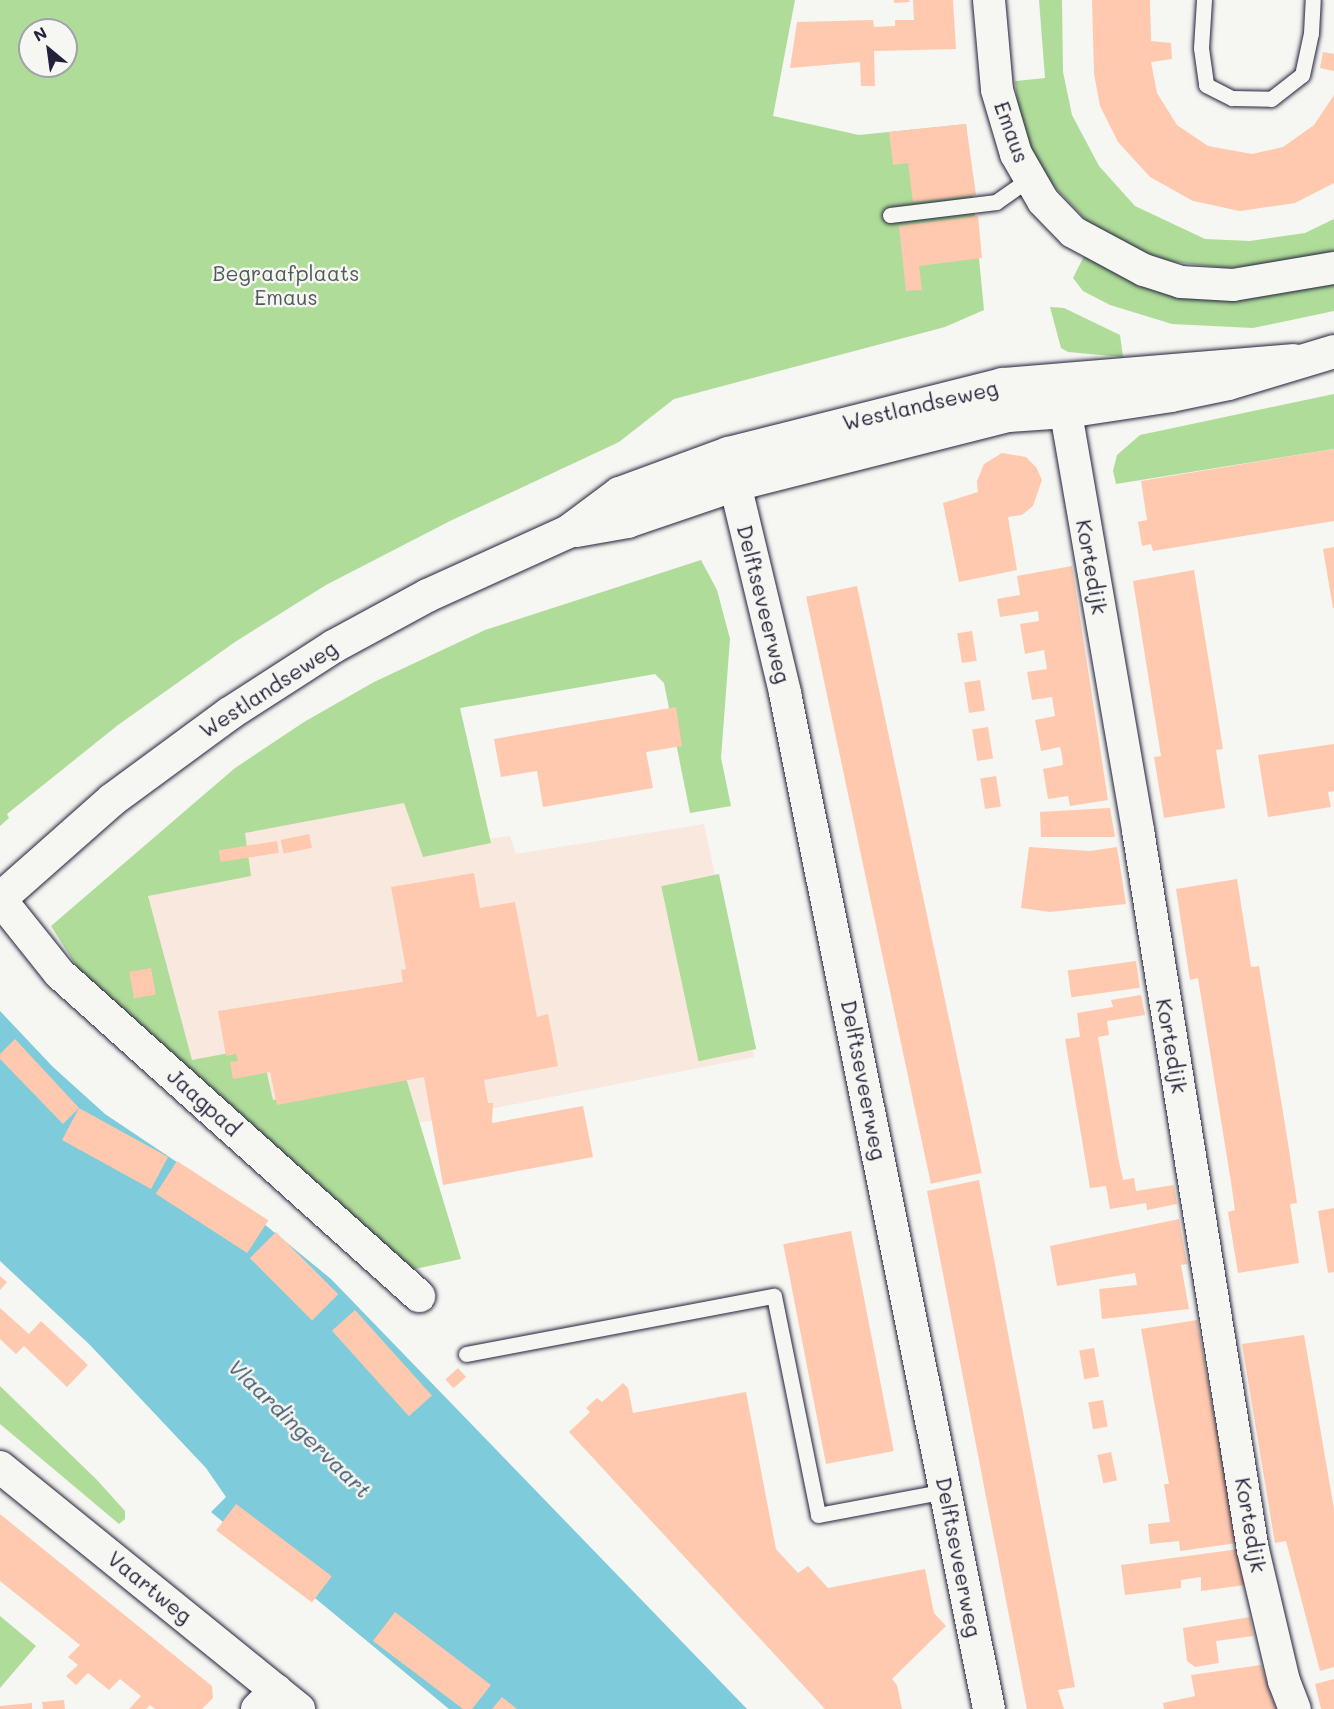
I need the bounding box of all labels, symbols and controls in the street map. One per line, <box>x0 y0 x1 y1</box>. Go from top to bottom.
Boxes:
north arrow <box>18 18 78 78</box>
text: N <box>30 21 50 46</box>
street label: Emaus <box>989 98 1035 166</box>
park label: Begraafplaats Emaus <box>213 260 359 310</box>
street label: Westlandseweg <box>840 375 1000 435</box>
street label: Kortedijk <box>1071 518 1113 616</box>
street label: Delftseveerweg <box>732 522 796 686</box>
street label: Westlandseweg <box>195 635 341 743</box>
street label: Kortedijk <box>1151 997 1193 1095</box>
street label: Delftseveerweg <box>836 998 892 1162</box>
street label: Jaagpad <box>162 1063 246 1141</box>
water label: Vlaardingervaart <box>223 1353 377 1503</box>
street label: Delftseveerweg <box>931 1475 987 1639</box>
street label: Kortedijk <box>1230 1476 1272 1574</box>
street label: Vaartweg <box>103 1545 197 1629</box>

